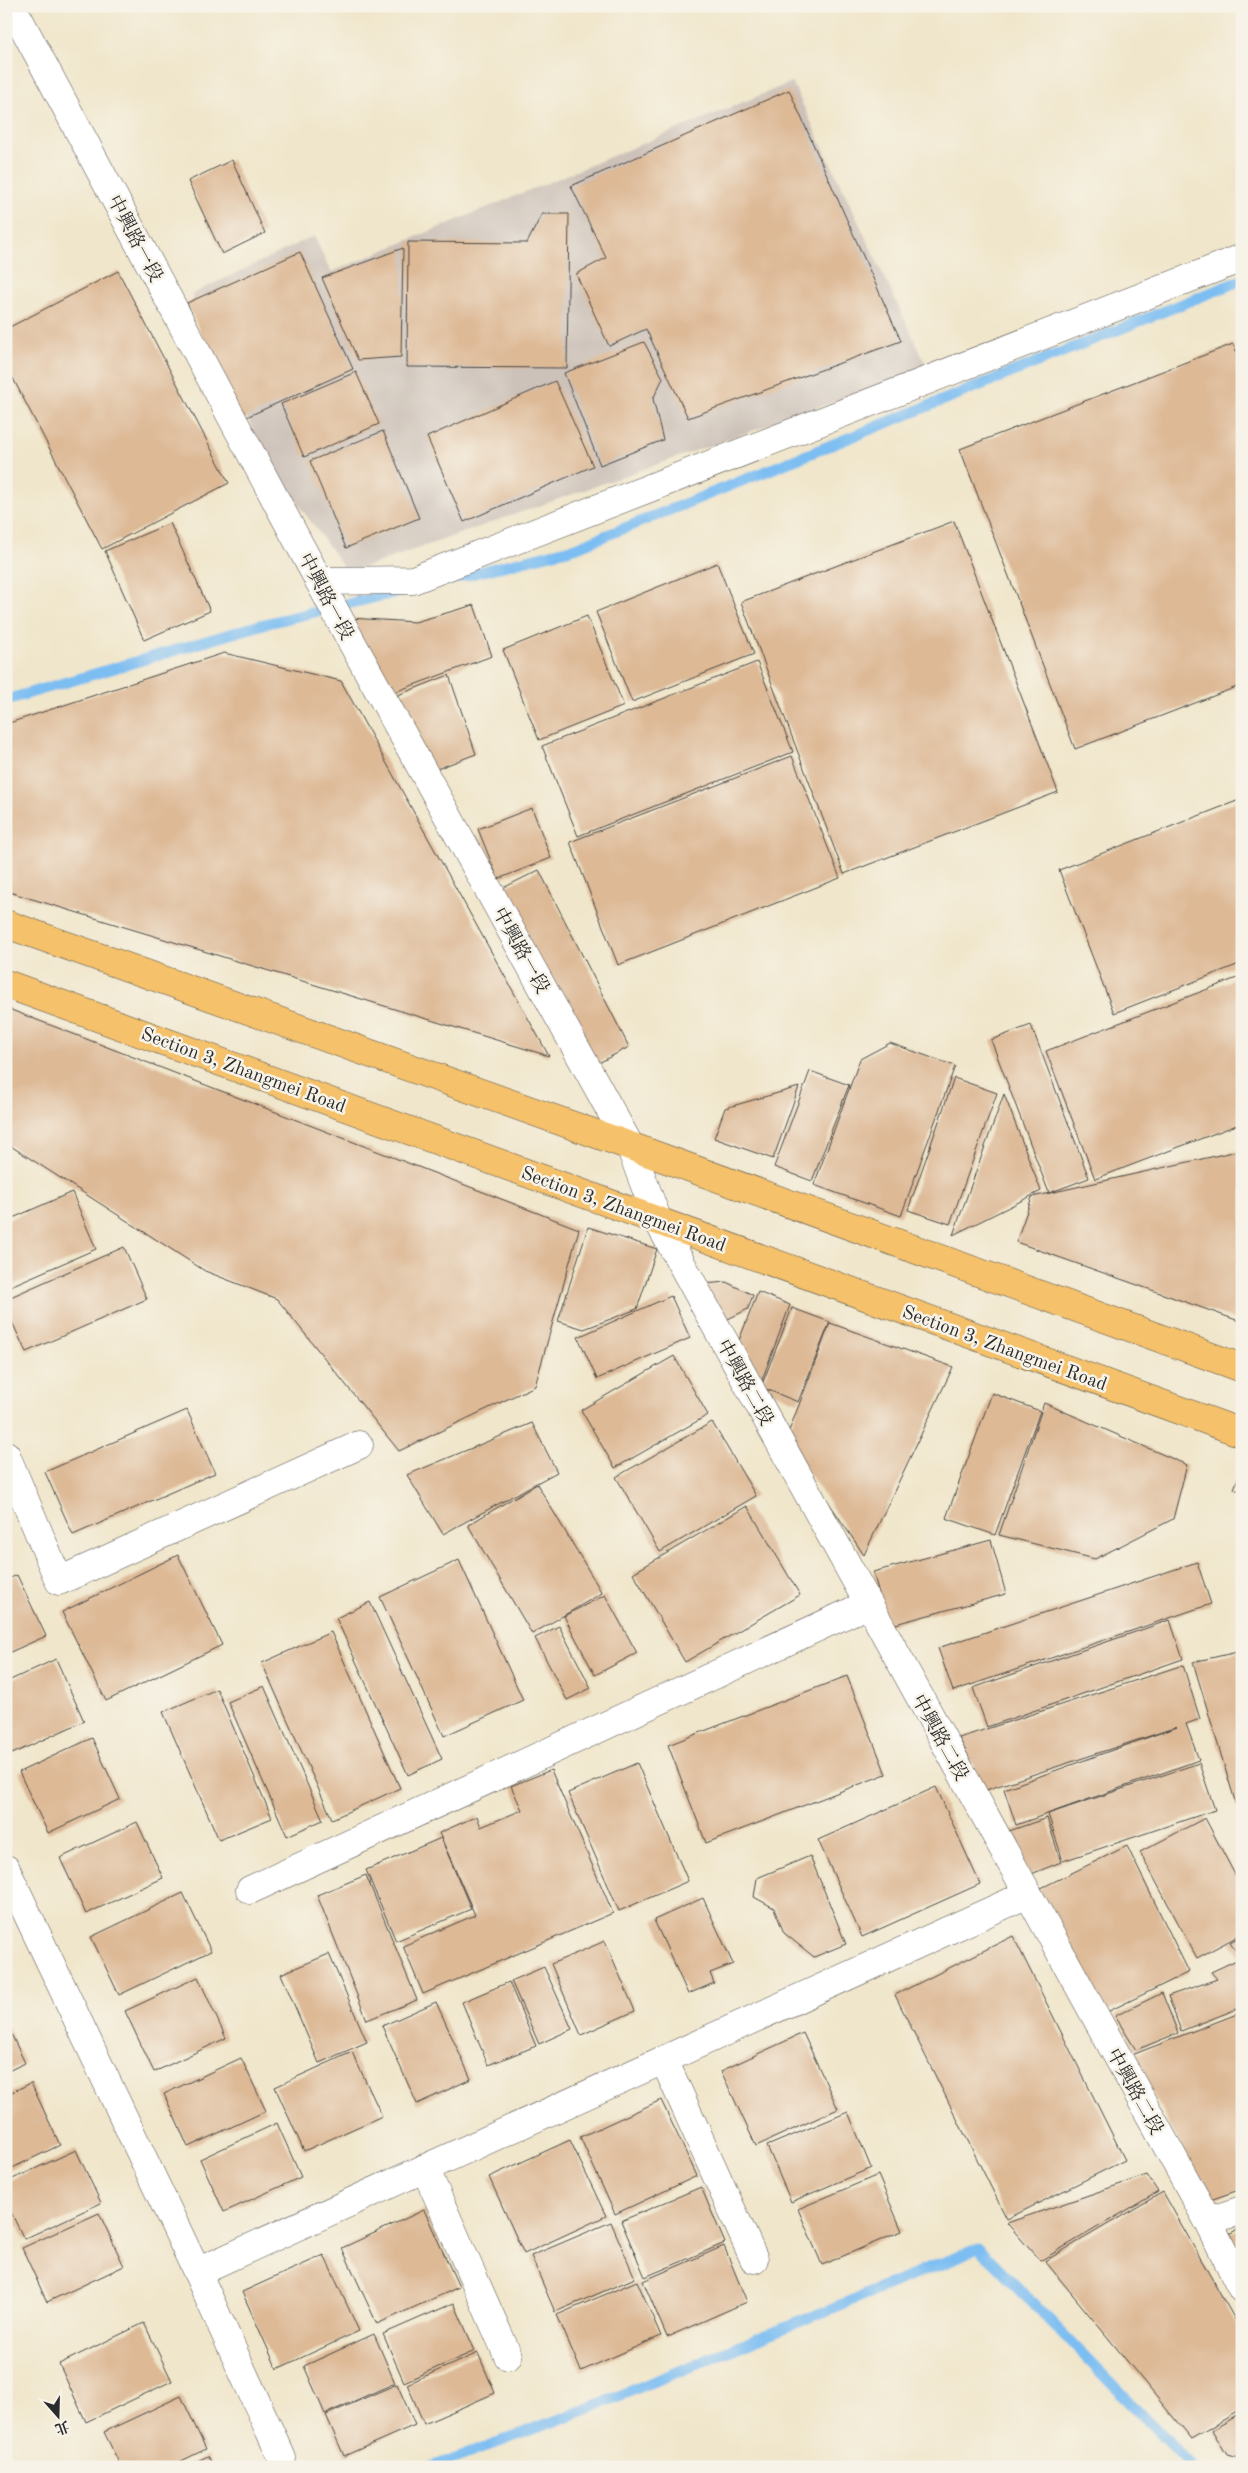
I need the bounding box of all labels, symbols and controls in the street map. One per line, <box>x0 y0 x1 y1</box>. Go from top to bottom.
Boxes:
street label: 中興路一段 <box>103 192 166 286</box>
street label: 中興路一段 <box>294 550 357 644</box>
street label: 中興路一段 <box>488 904 553 997</box>
street label: Section 3, Zhangmei Road <box>138 1025 348 1117</box>
street label: Section 3, Zhangmei Road <box>518 1164 728 1256</box>
street label: Section 3, Zhangmei Road <box>899 1303 1109 1395</box>
street label: 中興路二段 <box>712 1336 777 1429</box>
street label: 中興路二段 <box>907 1691 972 1784</box>
street label: 中興路二段 <box>1102 2045 1167 2138</box>
north arrow <box>32 2390 82 2440</box>
text: 北 <box>53 2418 71 2437</box>

